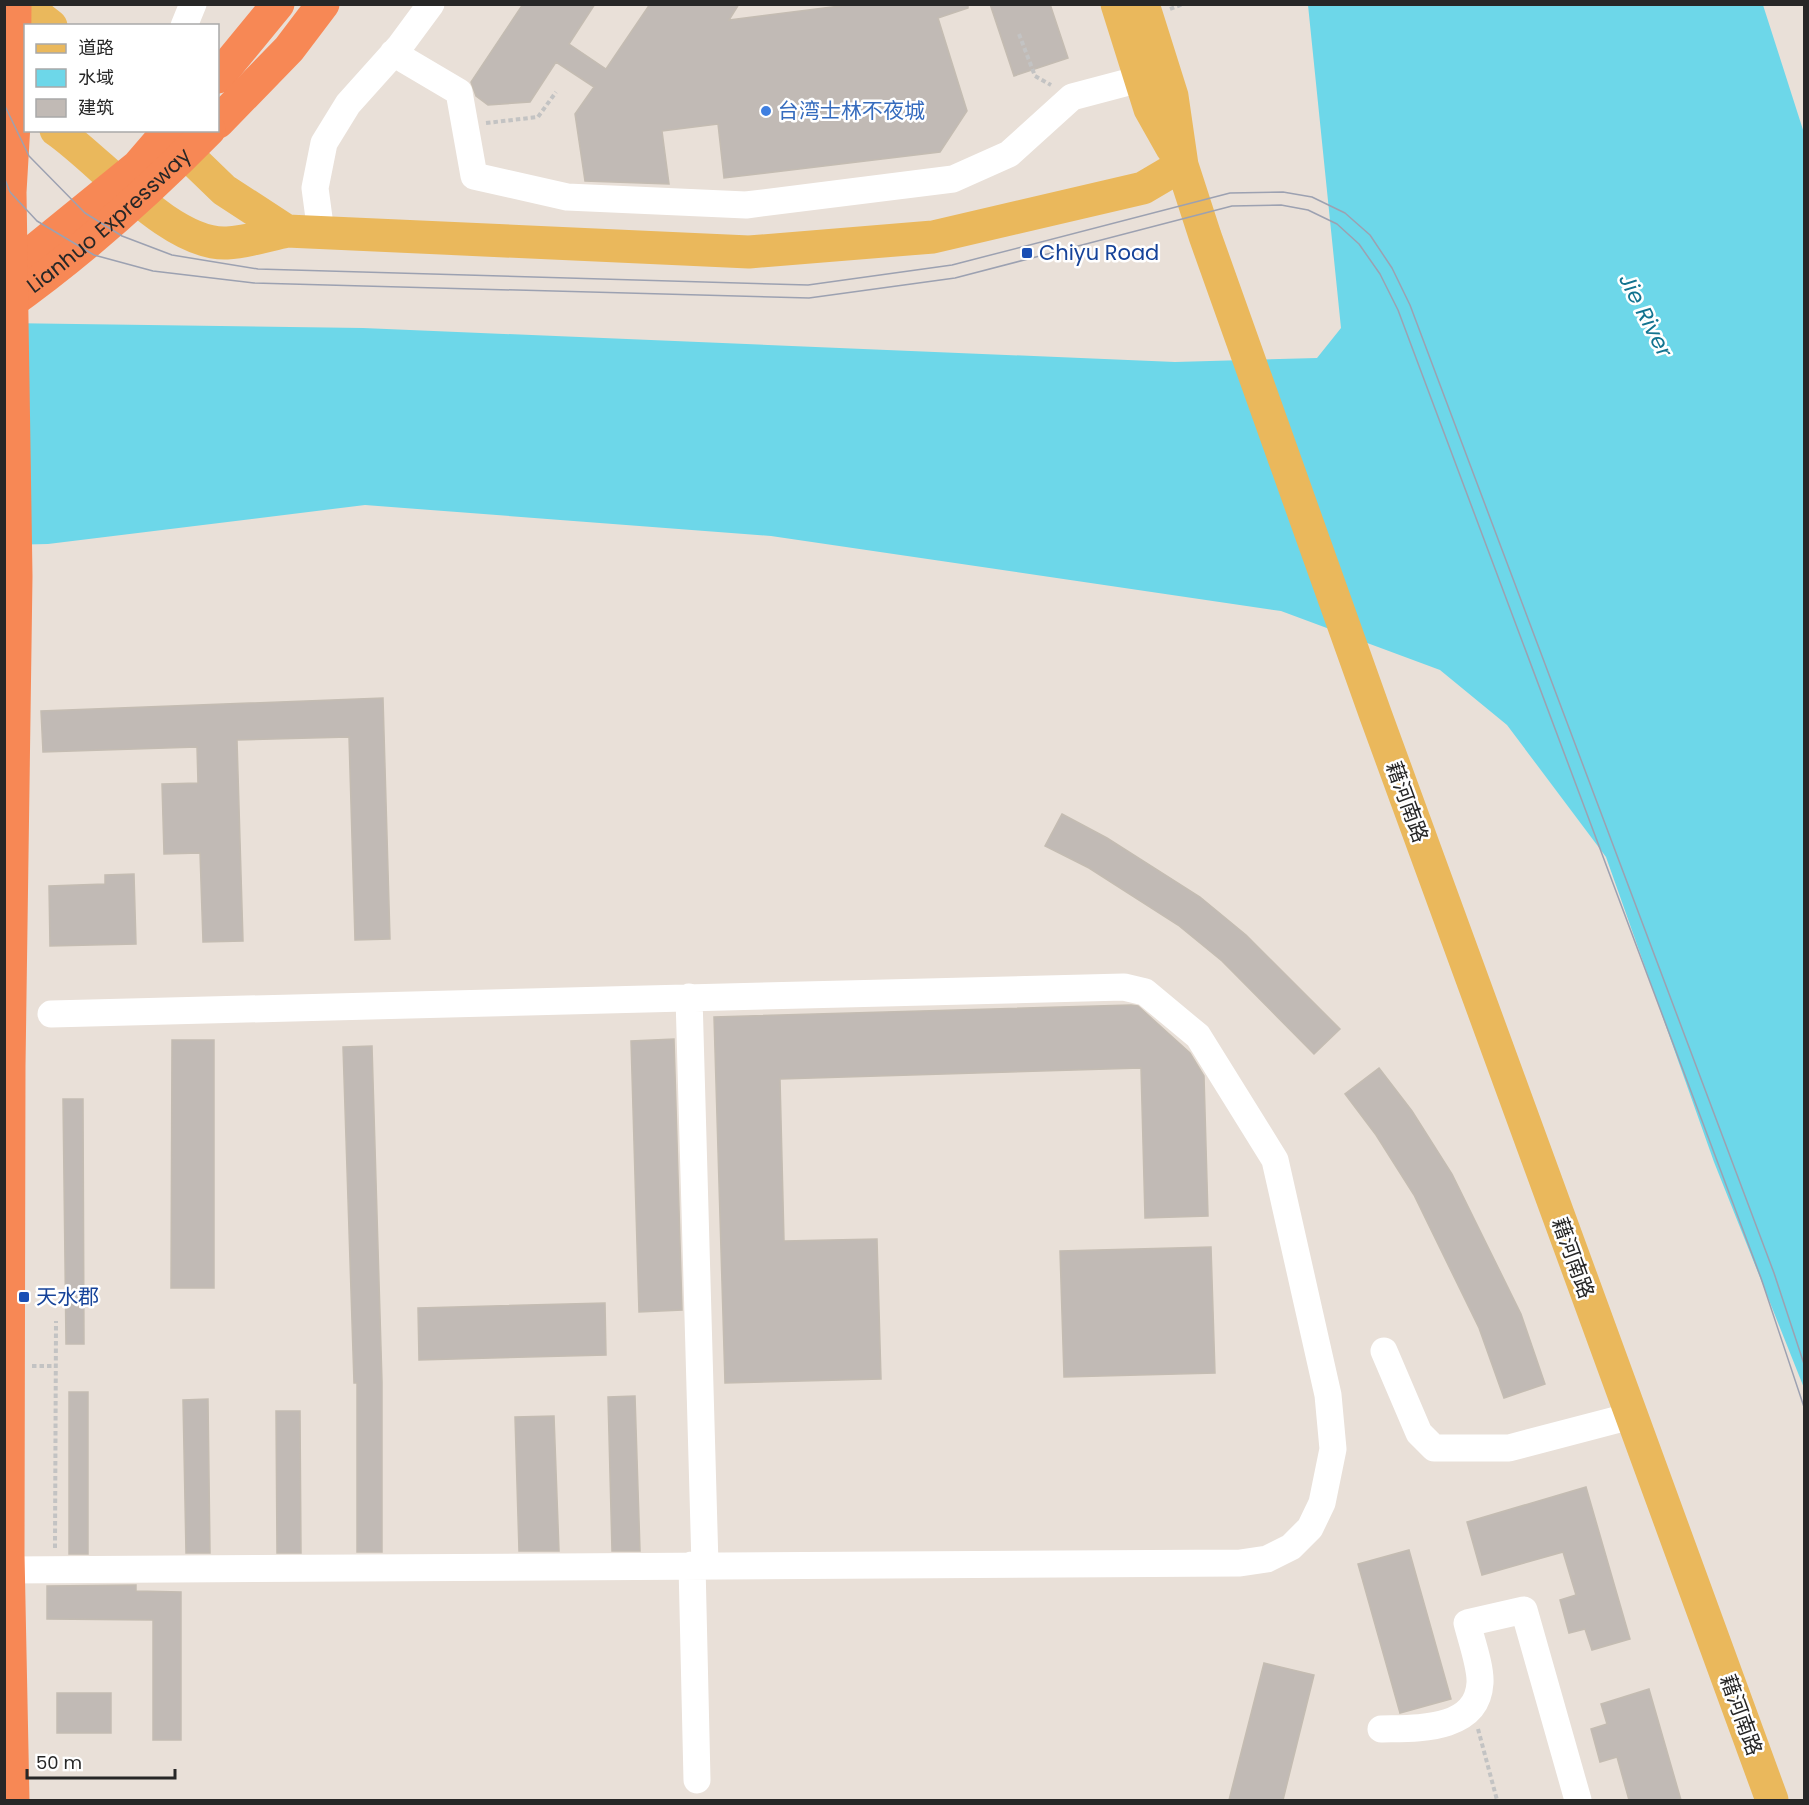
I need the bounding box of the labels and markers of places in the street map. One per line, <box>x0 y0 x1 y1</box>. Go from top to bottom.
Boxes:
place label: 台湾士林不夜城 <box>778 96 925 125</box>
marker: 台湾士林不夜城 <box>759 104 773 118</box>
place label: Chiyu Road <box>1039 238 1159 267</box>
marker: Chiyu Road <box>1020 246 1034 260</box>
place label: 天水郡 <box>36 1282 99 1311</box>
marker: 天水郡 <box>17 1290 31 1304</box>

